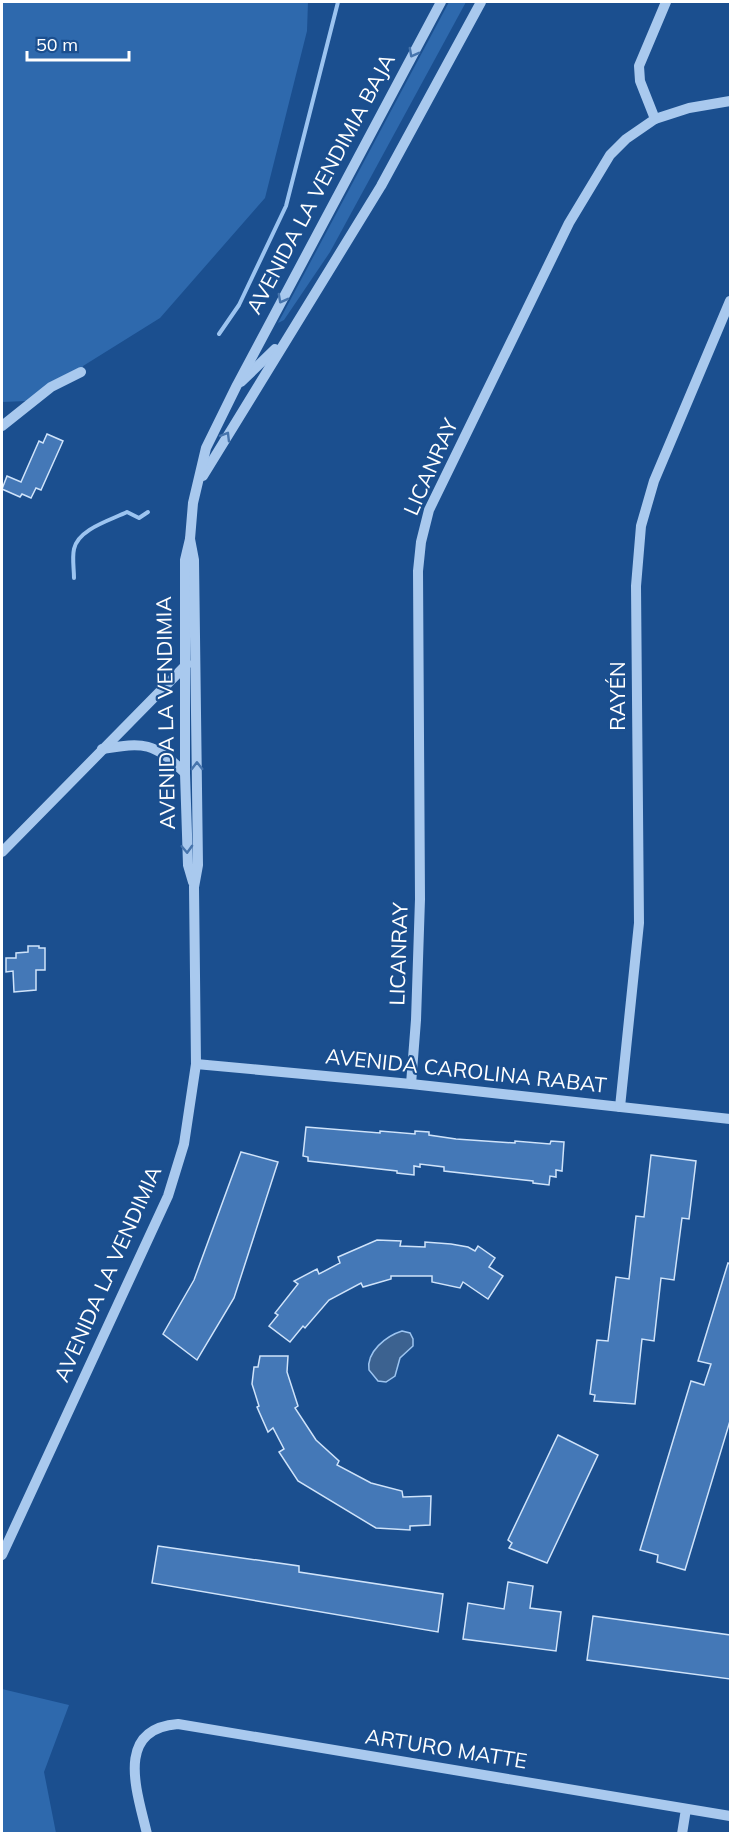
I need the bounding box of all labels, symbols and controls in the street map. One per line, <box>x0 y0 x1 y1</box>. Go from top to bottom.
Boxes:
scale bar <box>27 24 129 62</box>
text: 50 m <box>36 33 78 56</box>
one-way arrow <box>409 47 420 57</box>
street label: AVENIDA LA VENDIMIA BAJA <box>240 48 400 318</box>
one-way arrow <box>278 293 289 303</box>
street label: LICANRAY <box>397 414 463 519</box>
one-way arrow <box>219 432 231 442</box>
street label: AVENIDA LA VENDIMIA <box>150 596 180 830</box>
street label: RAYÉN <box>604 661 630 731</box>
one-way arrow <box>191 761 203 770</box>
one-way arrow <box>181 845 194 854</box>
street label: LICANRAY <box>383 902 413 1006</box>
street label: AVENIDA CAROLINA RABAT <box>324 1042 608 1098</box>
street label: AVENIDA LA VENDIMIA <box>48 1161 167 1386</box>
street label: ARTURO MATTE <box>363 1722 529 1774</box>

